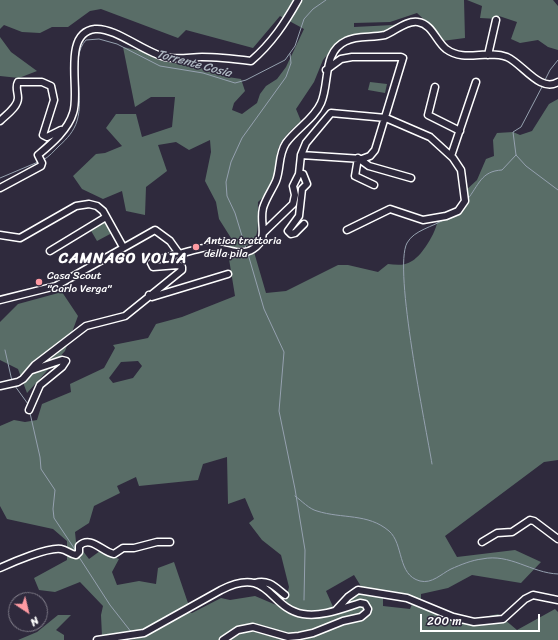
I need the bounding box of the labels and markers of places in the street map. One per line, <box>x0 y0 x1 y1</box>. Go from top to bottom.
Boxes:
place label: Antica trattoria della pila <box>204 234 281 260</box>
marker: Antica trattoria della pila <box>191 242 201 252</box>
place label: Casa Scout "Carlo Verga" <box>47 269 111 295</box>
marker: Casa Scout "Carlo Verga" <box>34 277 44 287</box>

